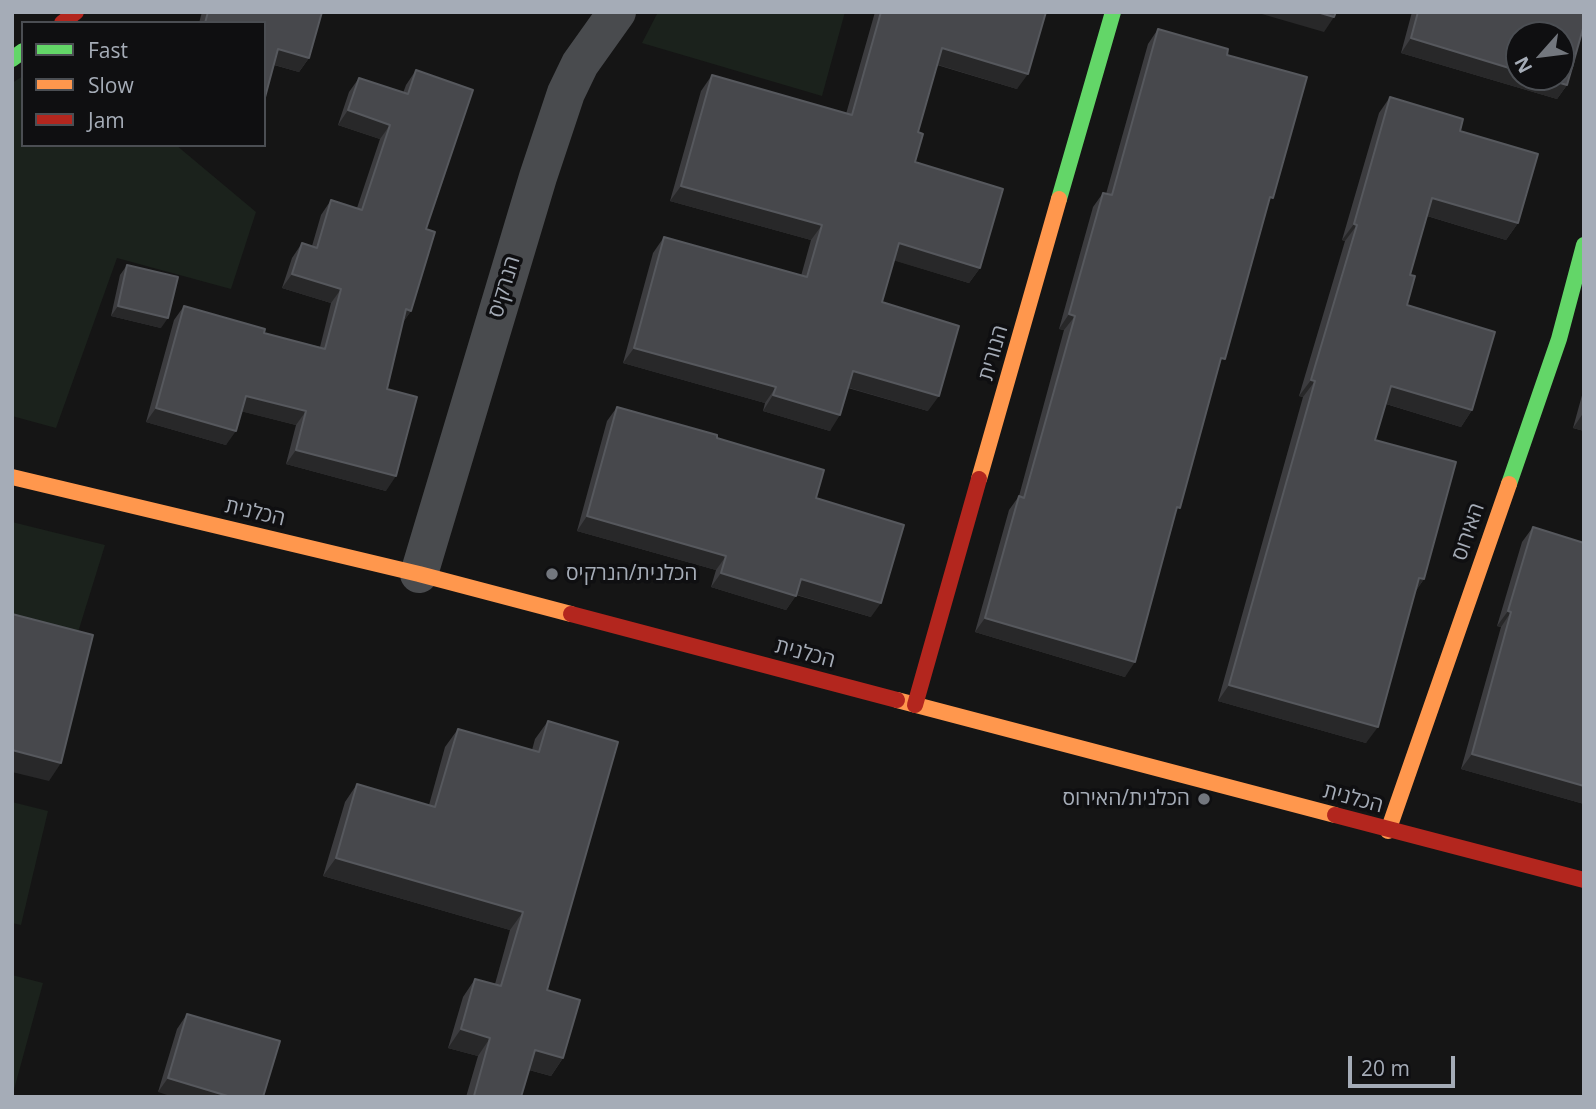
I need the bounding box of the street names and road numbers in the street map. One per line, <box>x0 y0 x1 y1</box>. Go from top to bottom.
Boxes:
street label: הנרקיס <box>484 253 526 321</box>
street label: הנורית <box>974 322 1014 384</box>
street label: הכלנית <box>222 494 288 532</box>
street label: האירוס <box>1447 500 1491 564</box>
street label: הכלנית <box>772 634 838 674</box>
street label: הכלנית <box>1320 779 1386 819</box>

